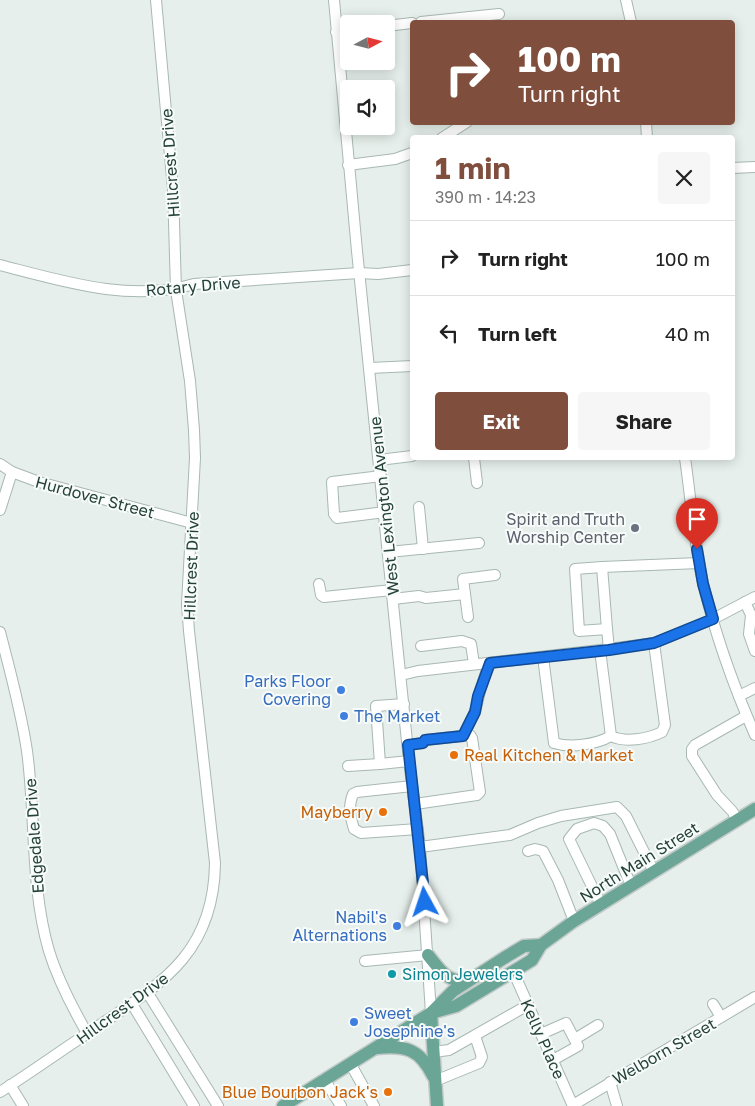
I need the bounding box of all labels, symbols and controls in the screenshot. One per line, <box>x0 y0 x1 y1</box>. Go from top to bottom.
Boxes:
north arrow <box>340 15 395 70</box>
map controls <box>340 15 395 135</box>
text: 100 m <box>518 38 621 80</box>
icon: right <box>435 40 500 105</box>
button: sound <box>340 80 395 135</box>
text: Turn right <box>518 80 621 107</box>
street label: Hillcrest Drive <box>156 108 184 218</box>
text: 1 min <box>435 150 511 186</box>
button: close <box>658 152 710 204</box>
text: 390 m · 14:23 <box>435 187 536 207</box>
icon: right <box>435 244 463 272</box>
text: Turn right <box>478 247 568 270</box>
text: 100 m <box>656 247 710 270</box>
street label: Rotary Drive <box>145 272 241 300</box>
icon: left <box>435 319 463 347</box>
text: Turn left <box>478 322 557 345</box>
text: 40 m <box>665 322 710 345</box>
button: Exit <box>435 392 568 450</box>
button: Share <box>578 392 710 450</box>
street label: West Lexington Avenue <box>365 416 403 596</box>
street label: Hurdover Street <box>33 471 157 523</box>
pin <box>676 498 718 549</box>
icon: arrive <box>683 505 711 533</box>
place label: Spirit and Truth Worship Center <box>506 509 625 547</box>
street label: Hillcrest Drive <box>179 511 203 621</box>
marker: Spirit and Truth Worship Center <box>629 522 641 534</box>
place label: Parks Floor Covering <box>244 671 331 709</box>
marker: Parks Floor Covering <box>335 684 347 696</box>
place label: The Market <box>354 706 440 726</box>
marker: The Market <box>338 710 350 722</box>
place label: Real Kitchen & Market <box>464 745 634 765</box>
marker: Real Kitchen & Market <box>448 749 460 761</box>
street label: Edgedale Drive <box>20 778 48 894</box>
place label: Mayberry <box>301 802 373 822</box>
marker: Mayberry <box>377 806 389 818</box>
street label: North Main Street <box>576 817 702 907</box>
position arrow <box>398 875 450 927</box>
place label: Nabil's Alternations <box>293 907 387 945</box>
marker: Nabil's Alternations <box>391 920 403 932</box>
place label: Simon Jewelers <box>402 964 523 984</box>
street label: Hillcrest Drive <box>72 968 172 1048</box>
marker: Simon Jewelers <box>386 968 398 980</box>
street label: Kelly Place <box>516 996 570 1082</box>
place label: Sweet Josephine's <box>364 1003 455 1041</box>
street label: Welborn Street <box>609 1013 719 1089</box>
marker: Sweet Josephine's <box>348 1016 360 1028</box>
place label: Blue Bourbon Jack's <box>222 1082 378 1102</box>
marker: Blue Bourbon Jack's <box>382 1086 394 1098</box>

